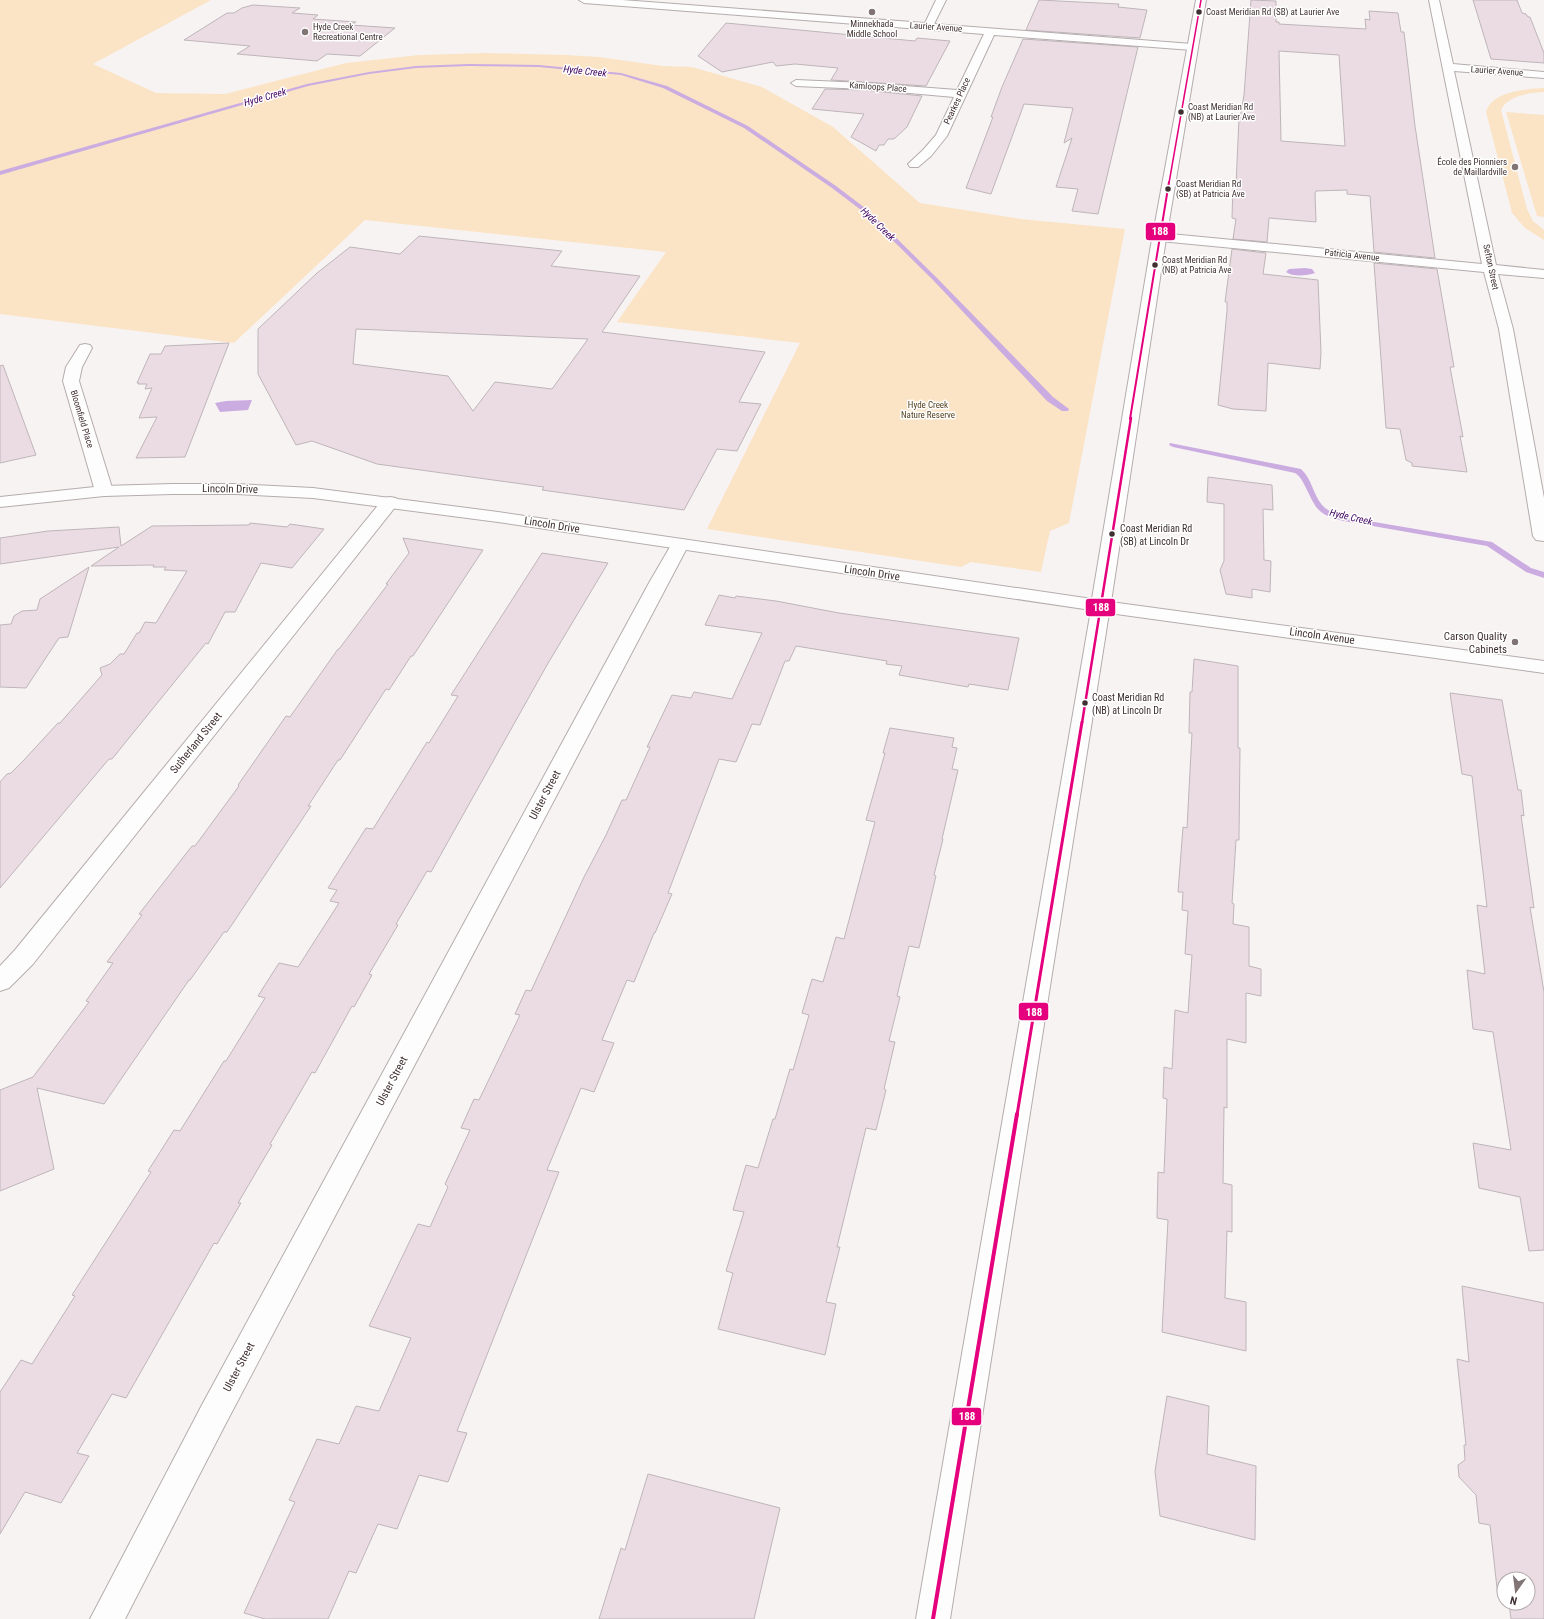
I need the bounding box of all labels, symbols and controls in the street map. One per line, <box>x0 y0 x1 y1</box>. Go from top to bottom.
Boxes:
marker: Minnekhada Middle School <box>867 7 877 17</box>
marker: Coast Meridian Rd (SB) at Laurier Ave <box>1194 7 1204 17</box>
place label: Coast Meridian Rd (SB) at Laurier Ave <box>1206 7 1339 18</box>
place label: Minnekhada Middle School <box>847 19 897 39</box>
street label: Laurier Avenue <box>909 20 963 34</box>
place label: Hyde Creek Recreational Centre <box>313 22 383 42</box>
marker: Hyde Creek Recreational Centre <box>300 27 310 37</box>
water label: Hyde Creek <box>563 63 608 79</box>
street label: Laurier Avenue <box>1470 64 1524 78</box>
street label: Pearkes Place <box>942 76 972 126</box>
street label: Kamloops Place <box>849 80 907 94</box>
water label: Hyde Creek <box>243 86 288 108</box>
place label: Coast Meridian Rd (NB) at Laurier Ave <box>1188 102 1255 123</box>
marker: Coast Meridian Rd (NB) at Laurier Ave <box>1176 107 1186 117</box>
place label: École des Pionniers de Maillardville <box>1437 156 1507 177</box>
marker: École des Pionniers de Maillardville <box>1510 162 1520 172</box>
place label: Coast Meridian Rd (SB) at Patricia Ave <box>1176 179 1245 200</box>
marker: Coast Meridian Rd (SB) at Patricia Ave <box>1163 184 1173 194</box>
water label: Hyde Creek <box>859 205 898 243</box>
line badge: 188 <box>1145 222 1176 241</box>
text: 188 <box>1152 225 1169 238</box>
street label: Sefton Street <box>1481 243 1501 291</box>
street label: Patricia Avenue <box>1324 247 1380 263</box>
place label: Coast Meridian Rd (NB) at Patricia Ave <box>1162 255 1232 276</box>
marker: Coast Meridian Rd (NB) at Patricia Ave <box>1150 260 1160 270</box>
street label: Bloomfield Place <box>68 389 96 449</box>
park label: Hyde Creek Nature Reserve <box>901 400 955 420</box>
street label: Lincoln Drive <box>202 482 258 496</box>
water label: Hyde Creek <box>1329 507 1374 527</box>
street label: Lincoln Drive <box>523 514 581 536</box>
place label: Coast Meridian Rd (SB) at Lincoln Dr <box>1120 523 1192 548</box>
marker: Coast Meridian Rd (SB) at Lincoln Dr <box>1107 529 1117 539</box>
street label: Lincoln Drive <box>843 563 901 583</box>
line badge: 188 <box>1085 598 1116 617</box>
text: 188 <box>1093 601 1110 614</box>
street label: Lincoln Avenue <box>1289 625 1355 647</box>
place label: Carson Quality Cabinets <box>1444 630 1507 656</box>
marker: Carson Quality Cabinets <box>1510 637 1520 647</box>
place label: Coast Meridian Rd (NB) at Lincoln Dr <box>1092 692 1164 717</box>
marker: Coast Meridian Rd (NB) at Lincoln Dr <box>1080 698 1090 708</box>
street label: Sutherland Street <box>167 710 225 776</box>
street label: Ulster Street <box>527 768 563 822</box>
line badge: 188 <box>1018 1002 1049 1021</box>
text: 188 <box>1026 1006 1043 1019</box>
street label: Ulster Street <box>374 1054 410 1108</box>
street label: Ulster Street <box>221 1340 257 1394</box>
line badge: 188 <box>951 1407 982 1426</box>
text: 188 <box>959 1410 976 1423</box>
north arrow <box>1496 1571 1536 1611</box>
text: N <box>1509 1593 1519 1607</box>

